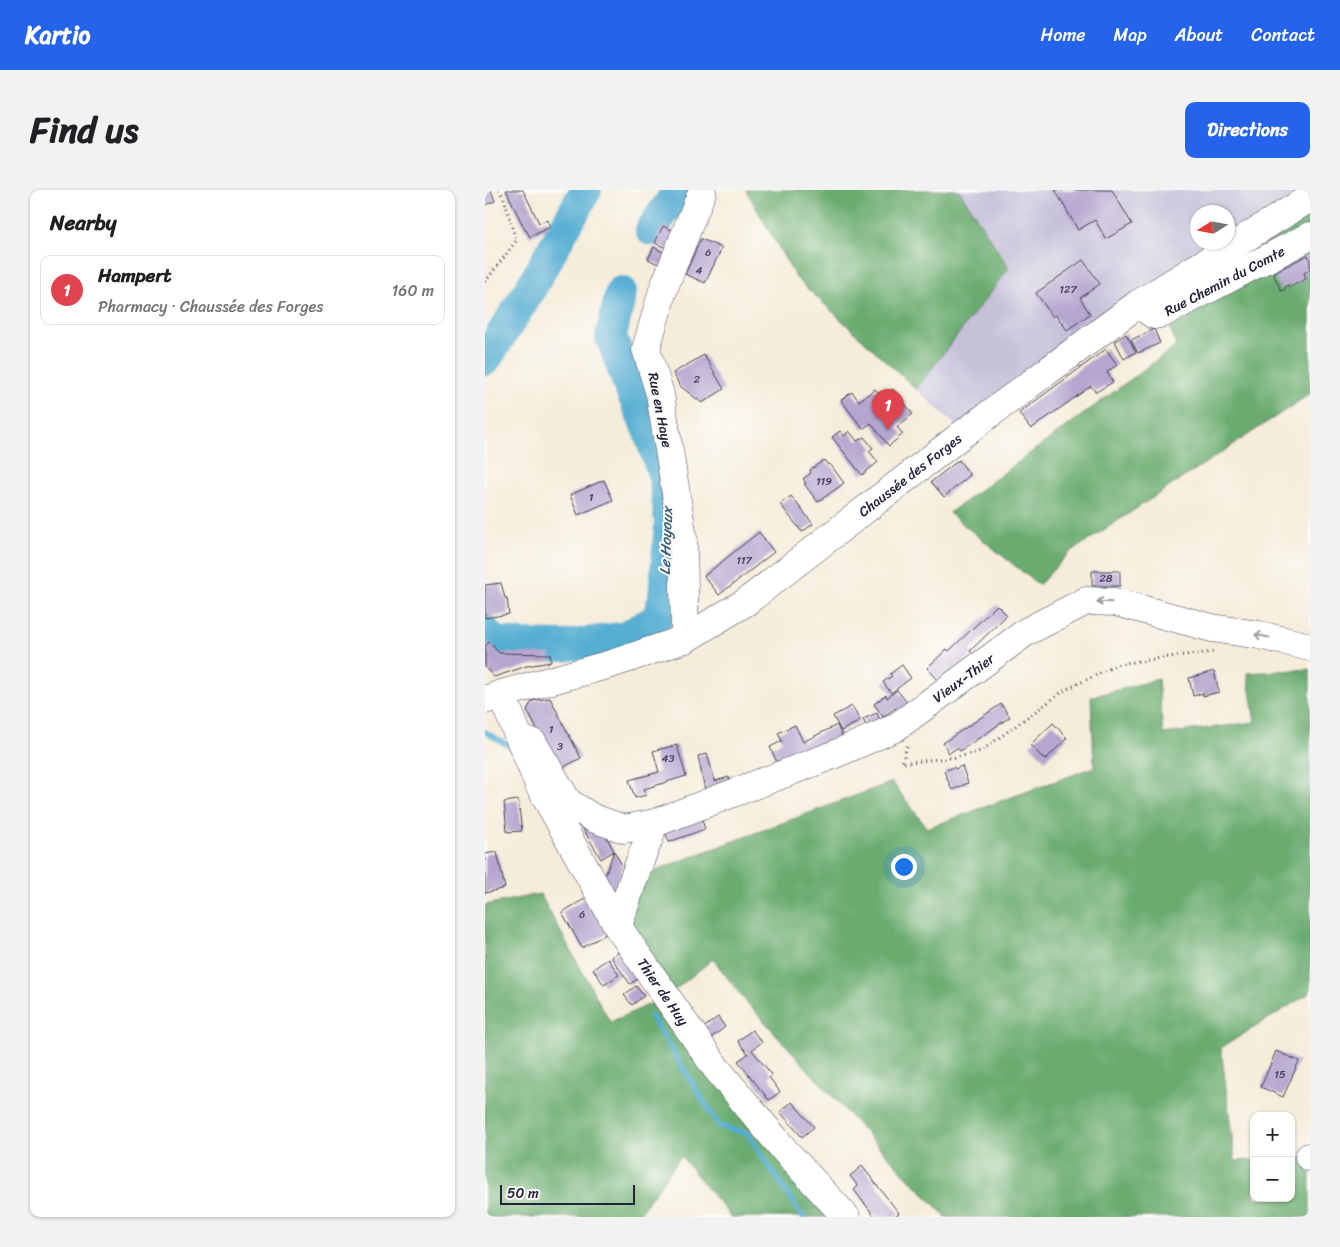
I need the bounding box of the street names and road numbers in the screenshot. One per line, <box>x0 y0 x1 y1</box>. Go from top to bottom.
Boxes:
street label: Rue Chemin du Comte <box>1160 239 1289 323</box>
street label: Rue en Haye <box>640 370 680 450</box>
street label: Chaussée des Forges <box>853 426 968 523</box>
street label: Vieux-Thier <box>927 646 1001 709</box>
street label: Thier de Huy <box>630 953 696 1032</box>

